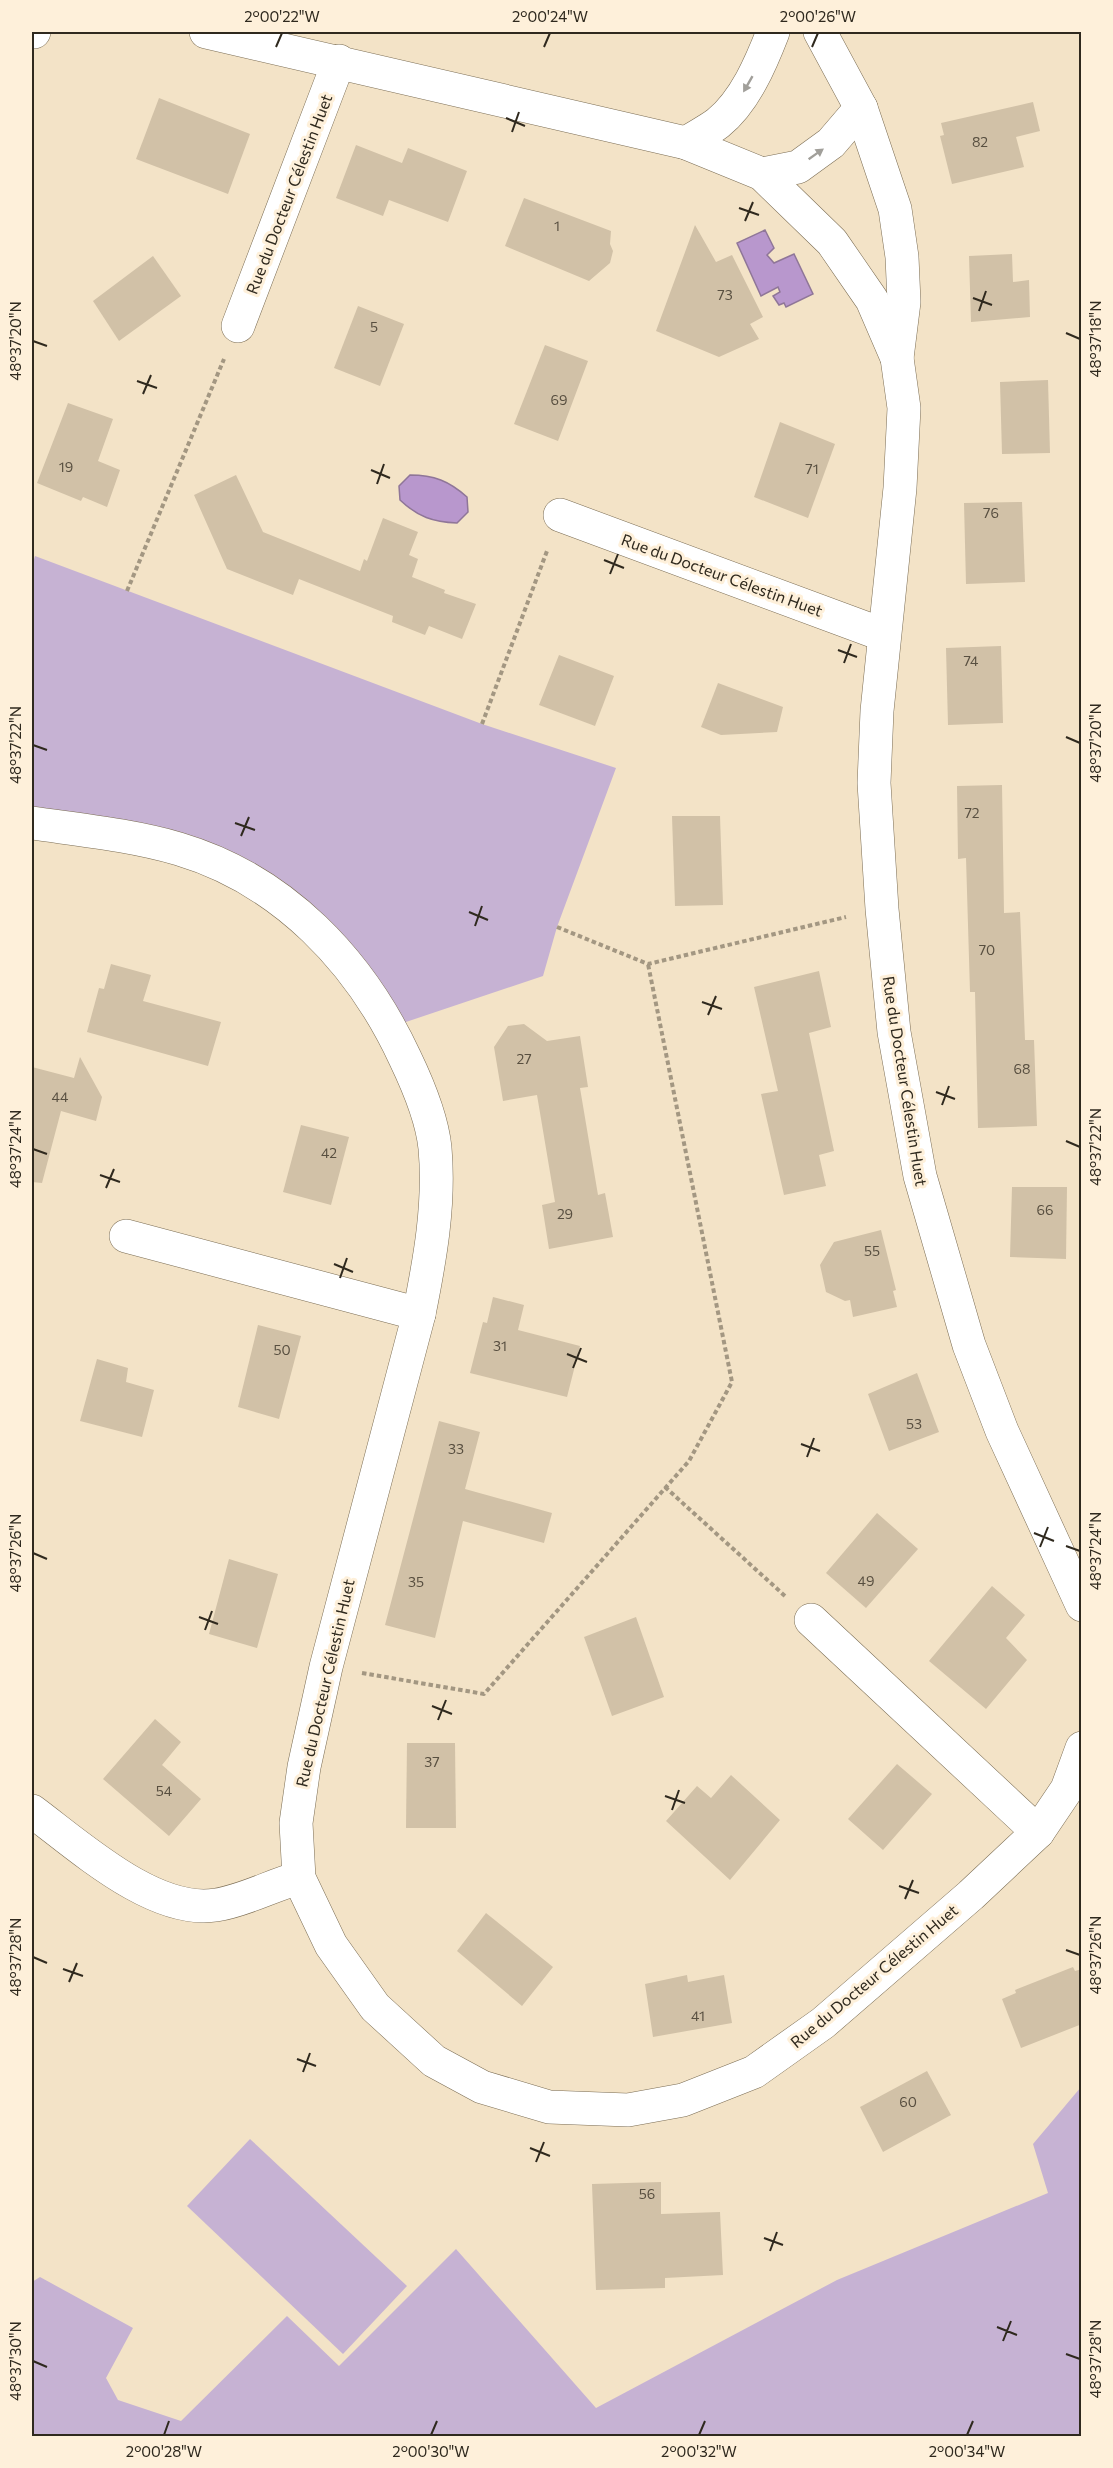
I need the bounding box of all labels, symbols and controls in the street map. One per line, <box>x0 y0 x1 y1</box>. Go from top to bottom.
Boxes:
text: 2°00'22"W <box>244 7 320 25</box>
text: 2°00'24"W <box>512 7 588 25</box>
text: 2°00'26"W <box>780 7 856 25</box>
one-way arrow <box>743 76 753 93</box>
street label: Rue du Docteur Célestin Huet <box>242 91 336 297</box>
house number: 82 <box>972 133 988 150</box>
one-way arrow <box>808 149 824 160</box>
house number: 1 <box>554 217 560 234</box>
house number: 73 <box>717 286 733 303</box>
text: 48°37'20"N <box>6 301 24 381</box>
text: 48°37'18"N <box>1086 301 1104 377</box>
house number: 5 <box>370 318 378 335</box>
house number: 69 <box>551 391 567 408</box>
house number: 19 <box>59 458 73 475</box>
house number: 71 <box>805 460 819 477</box>
house number: 76 <box>983 504 999 521</box>
street label: Rue du Docteur Célestin Huet <box>619 529 826 620</box>
house number: 74 <box>964 652 979 669</box>
text: 48°37'20"N <box>1086 703 1104 783</box>
text: 48°37'22"N <box>6 706 24 784</box>
house number: 72 <box>964 804 980 821</box>
house number: 70 <box>979 941 995 958</box>
street label: Rue du Docteur Célestin Huet <box>879 974 932 1188</box>
house number: 27 <box>516 1050 532 1067</box>
house number: 68 <box>1014 1060 1031 1077</box>
house number: 44 <box>52 1088 69 1105</box>
text: 48°37'22"N <box>1086 1108 1104 1186</box>
text: 48°37'24"N <box>6 1110 24 1188</box>
house number: 42 <box>321 1144 337 1161</box>
house number: 66 <box>1037 1201 1054 1218</box>
house number: 29 <box>557 1205 573 1222</box>
house number: 55 <box>864 1242 880 1259</box>
house number: 31 <box>493 1337 507 1354</box>
house number: 50 <box>273 1341 291 1358</box>
house number: 53 <box>906 1415 922 1432</box>
house number: 33 <box>448 1440 464 1457</box>
text: 48°37'24"N <box>1086 1512 1104 1590</box>
text: 48°37'26"N <box>6 1514 24 1592</box>
house number: 49 <box>858 1572 874 1589</box>
house number: 35 <box>408 1573 424 1590</box>
street label: Rue du Docteur Célestin Huet <box>291 1577 358 1789</box>
house number: 37 <box>424 1753 440 1770</box>
house number: 54 <box>156 1782 173 1799</box>
street label: Rue du Docteur Célestin Huet <box>786 1900 962 2051</box>
text: 48°37'26"N <box>1086 1916 1104 1994</box>
text: 48°37'28"N <box>6 1918 24 1996</box>
house number: 41 <box>691 2007 705 2024</box>
house number: 60 <box>899 2093 917 2110</box>
house number: 56 <box>639 2185 655 2202</box>
text: 48°37'28"N <box>1086 2320 1104 2398</box>
text: 48°37'30"N <box>6 2321 24 2401</box>
text: 2°00'28"W <box>126 2442 202 2460</box>
text: 2°00'30"W <box>392 2442 470 2460</box>
text: 2°00'32"W <box>661 2442 737 2460</box>
text: 2°00'34"W <box>929 2442 1005 2460</box>

